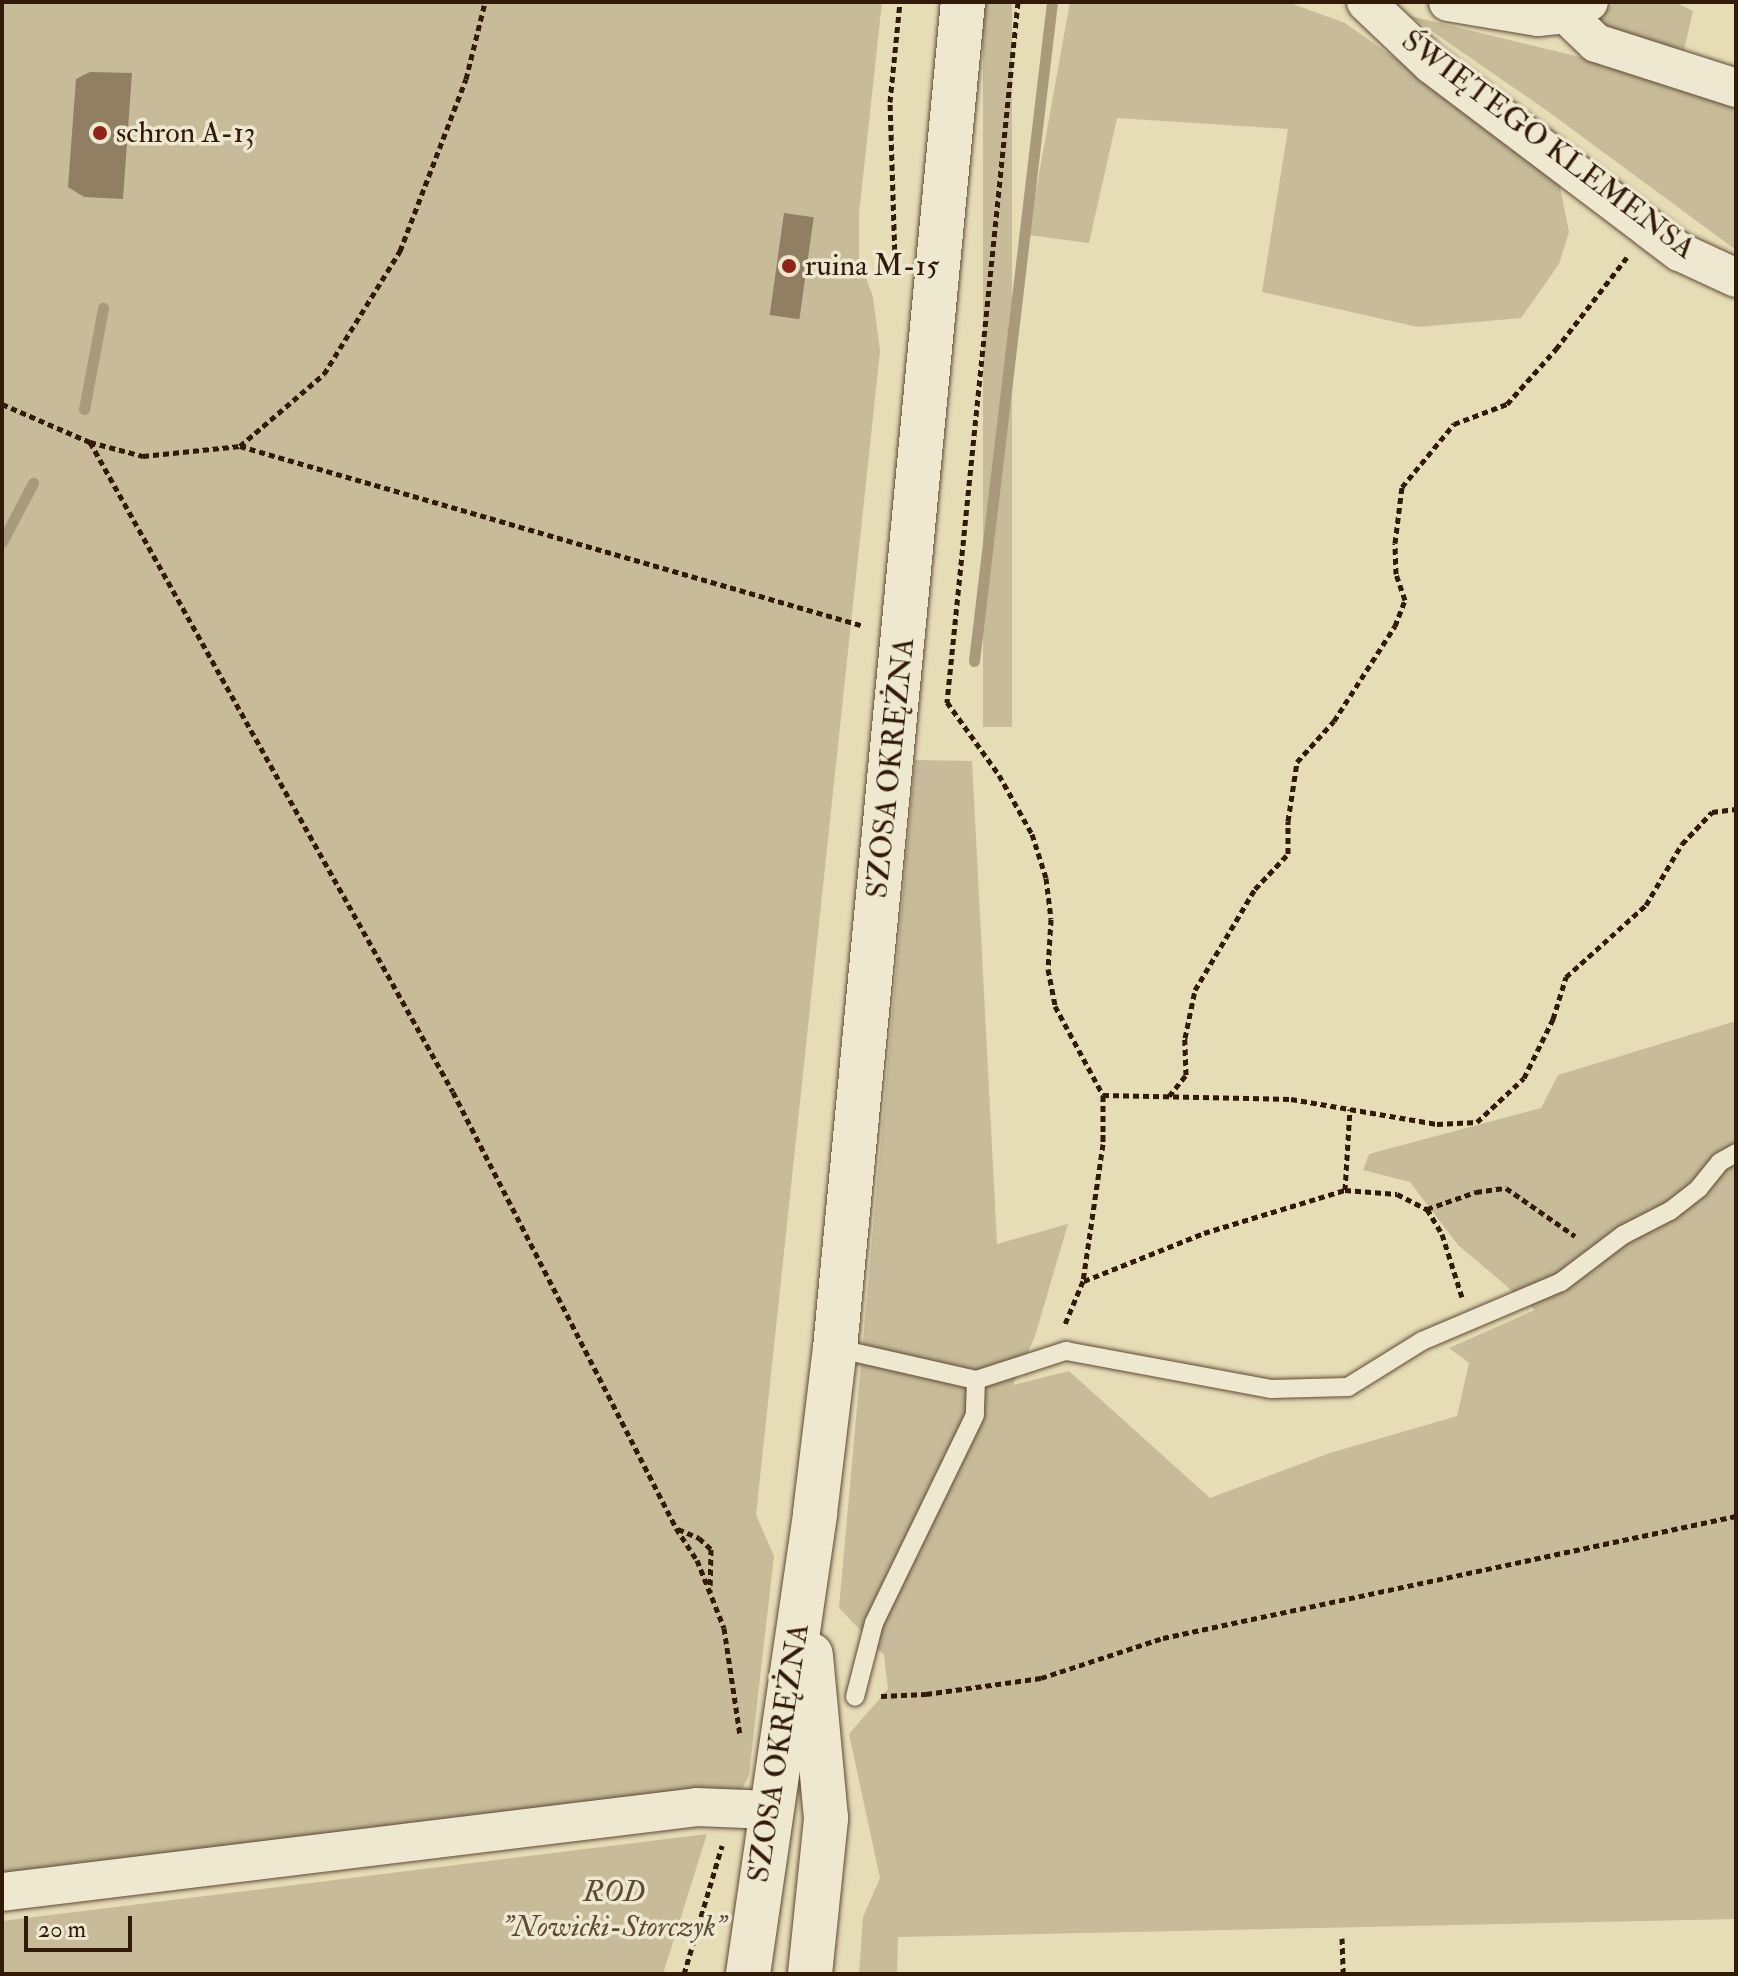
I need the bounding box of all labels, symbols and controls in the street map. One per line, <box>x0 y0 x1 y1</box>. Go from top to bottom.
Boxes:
street label: ŚWIĘTEGO KLEMENSA <box>1394 23 1702 267</box>
place label: schron A-13 <box>116 115 255 151</box>
marker: schron A-13 <box>91 124 109 142</box>
place label: ruina M-15 <box>805 248 939 284</box>
marker: ruina M-15 <box>780 257 798 275</box>
street label: SZOSA OKRĘŻNA <box>859 636 923 900</box>
street label: SZOSA OKRĘŻNA <box>741 1621 817 1885</box>
park label: ROD "Nowicki-Storczyk" <box>502 1874 726 1944</box>
scale bar <box>28 1900 136 1950</box>
text: 20 m <box>38 1914 86 1945</box>

